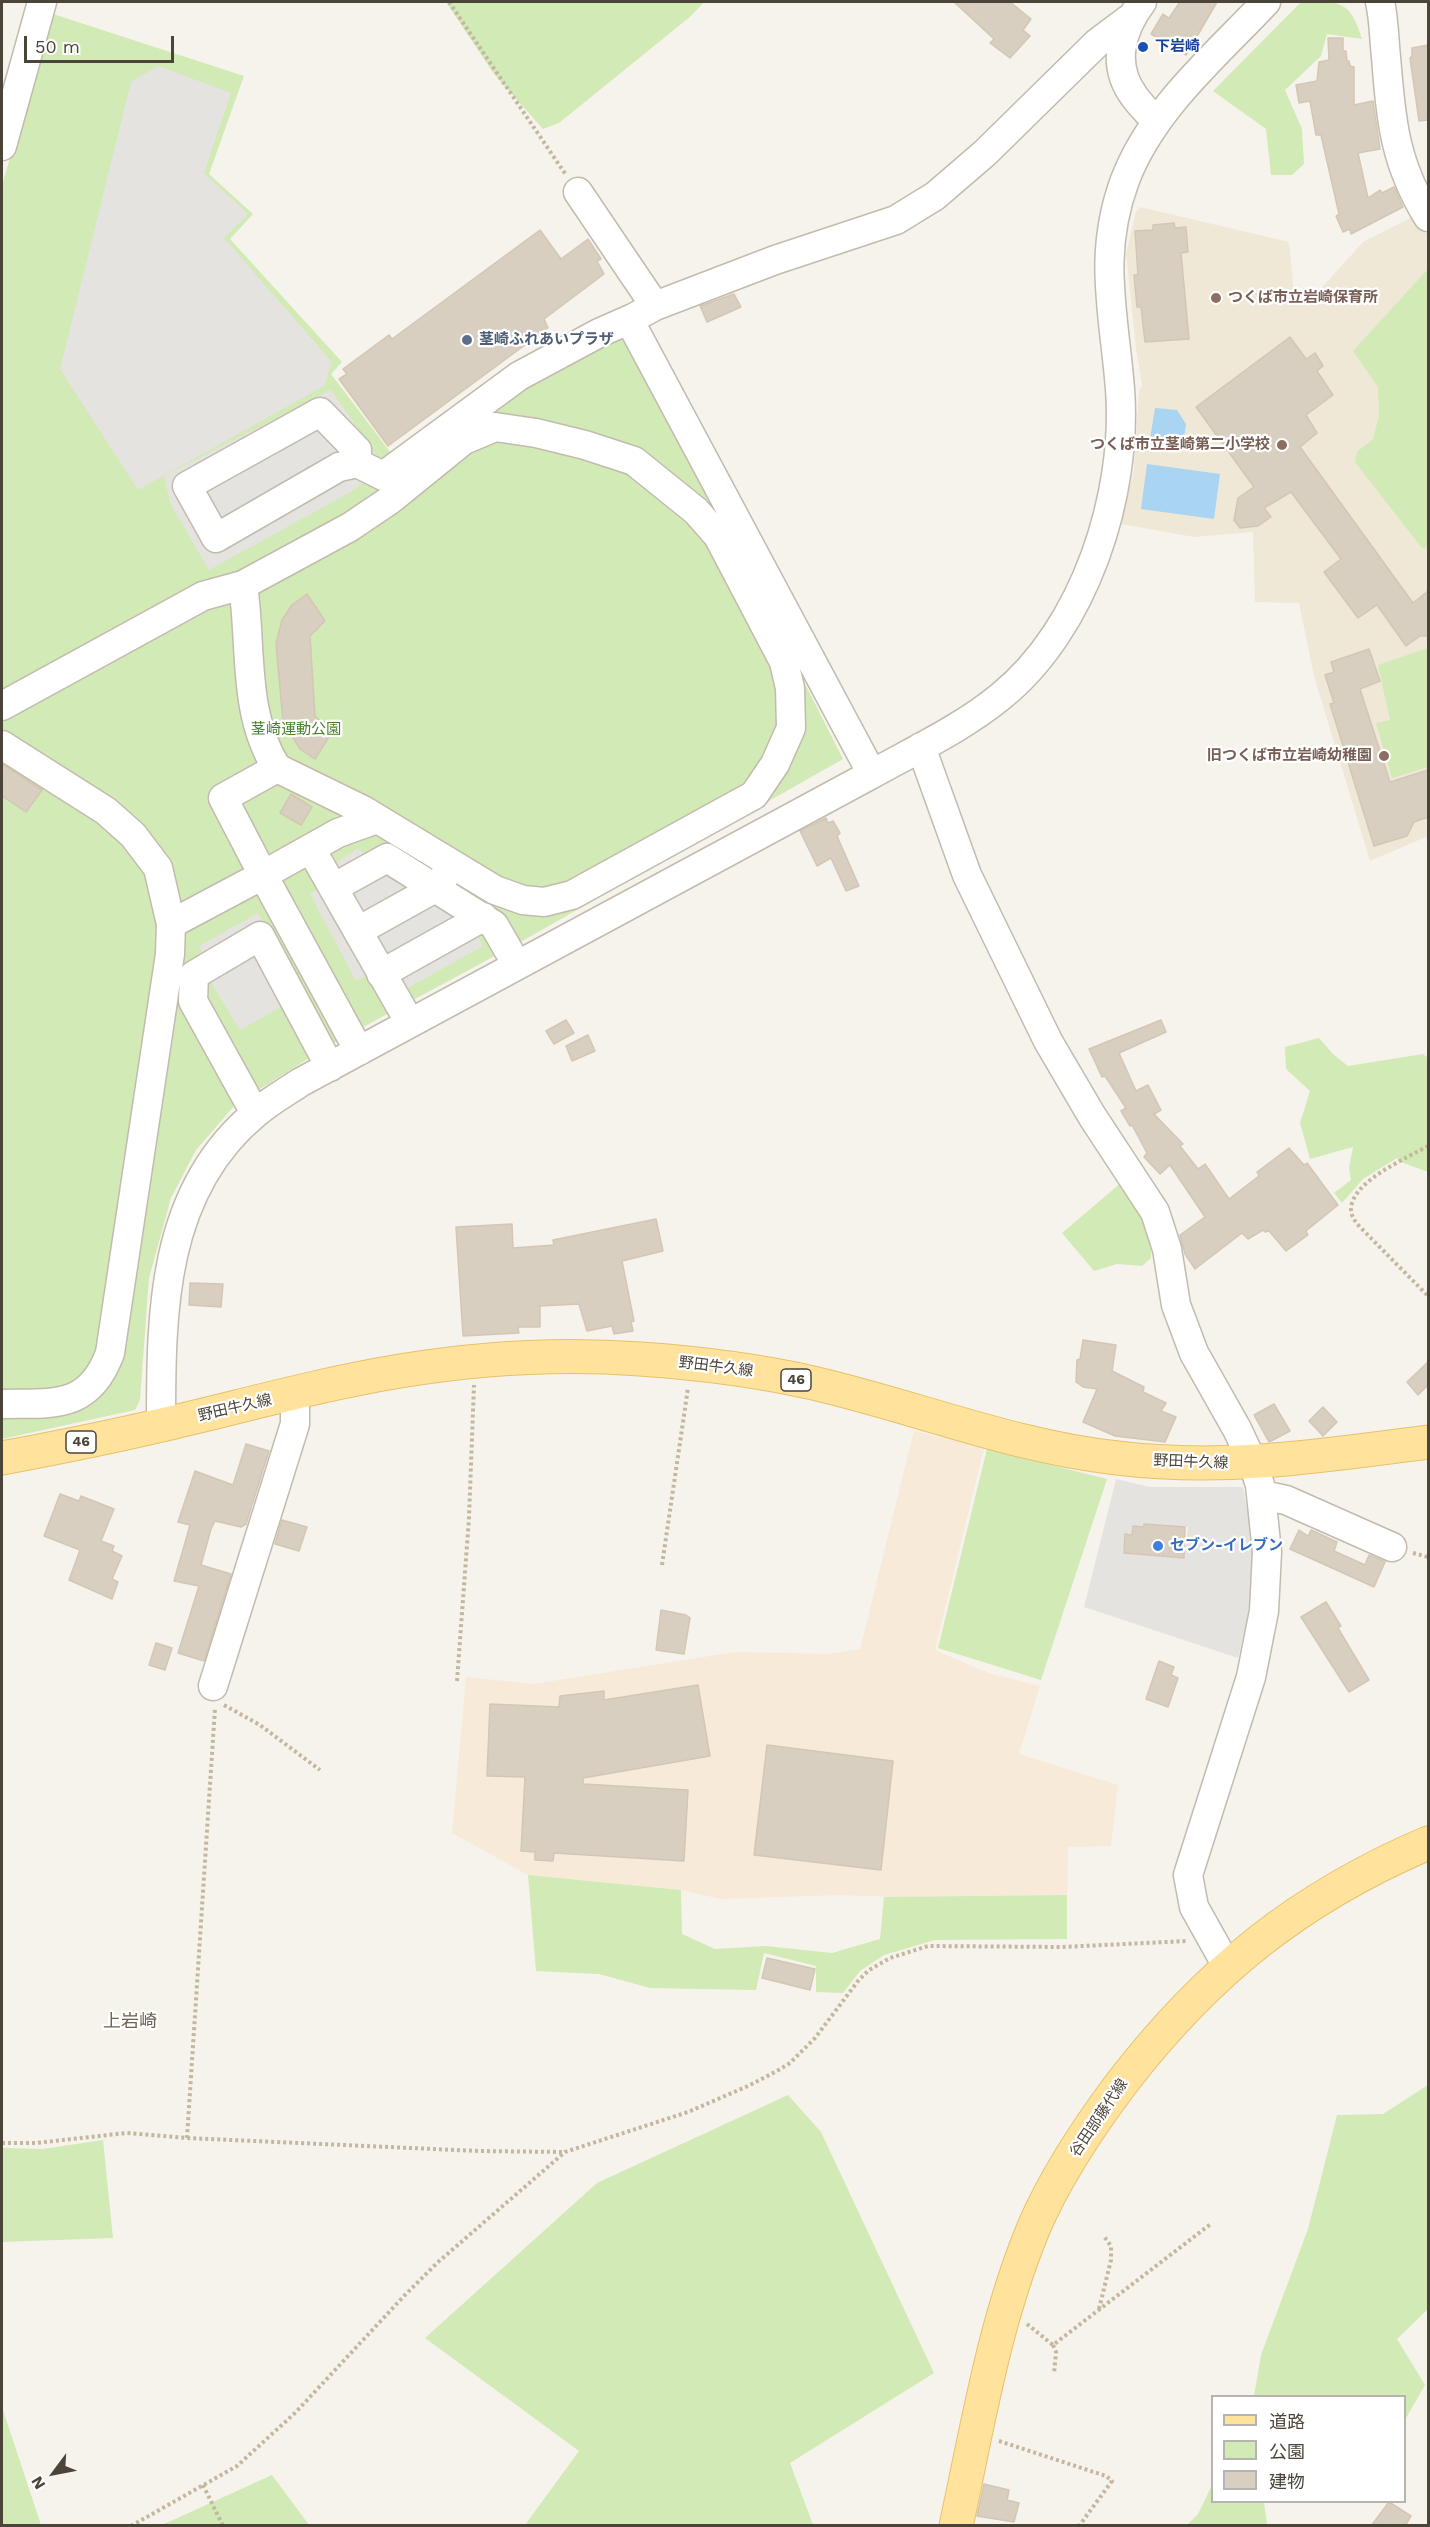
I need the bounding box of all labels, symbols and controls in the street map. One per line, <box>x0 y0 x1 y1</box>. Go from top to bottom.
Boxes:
scale bar <box>27 24 177 62</box>
text: 50 m <box>35 36 80 57</box>
place label: 下岩崎 <box>1155 38 1200 56</box>
marker: 下岩崎 <box>1136 40 1150 54</box>
place label: つくば市立岩崎保育所 <box>1228 289 1378 307</box>
marker: つくば市立岩崎保育所 <box>1209 291 1223 305</box>
place label: 茎崎ふれあいプラザ <box>479 331 614 349</box>
marker: 茎崎ふれあいプラザ <box>460 333 474 347</box>
place label: つくば市立茎崎第二小学校 <box>1090 436 1270 454</box>
marker: つくば市立茎崎第二小学校 <box>1275 438 1289 452</box>
park label: 茎崎運動公園 <box>251 721 341 739</box>
place label: 旧つくば市立岩崎幼稚園 <box>1207 747 1372 765</box>
marker: 旧つくば市立岩崎幼稚園 <box>1377 749 1391 763</box>
street label: 野田牛久線 <box>678 1353 754 1381</box>
road number: 46 <box>781 1369 811 1391</box>
street label: 野田牛久線 <box>196 1391 274 1425</box>
road number: 46 <box>66 1431 96 1453</box>
street label: 野田牛久線 <box>1153 1452 1229 1472</box>
place label: セブン-イレブン <box>1170 1537 1283 1555</box>
marker: セブン-イレブン <box>1151 1539 1165 1553</box>
district label: 上岩崎 <box>103 2011 157 2033</box>
street label: 谷田部藤代線 <box>1066 2076 1132 2160</box>
legend <box>1211 2395 1406 2503</box>
text: 道路 <box>1269 2411 1305 2432</box>
text: 公園 <box>1269 2441 1305 2462</box>
north arrow <box>24 2443 84 2503</box>
text: 建物 <box>1269 2471 1305 2492</box>
text: N <box>27 2473 50 2493</box>

